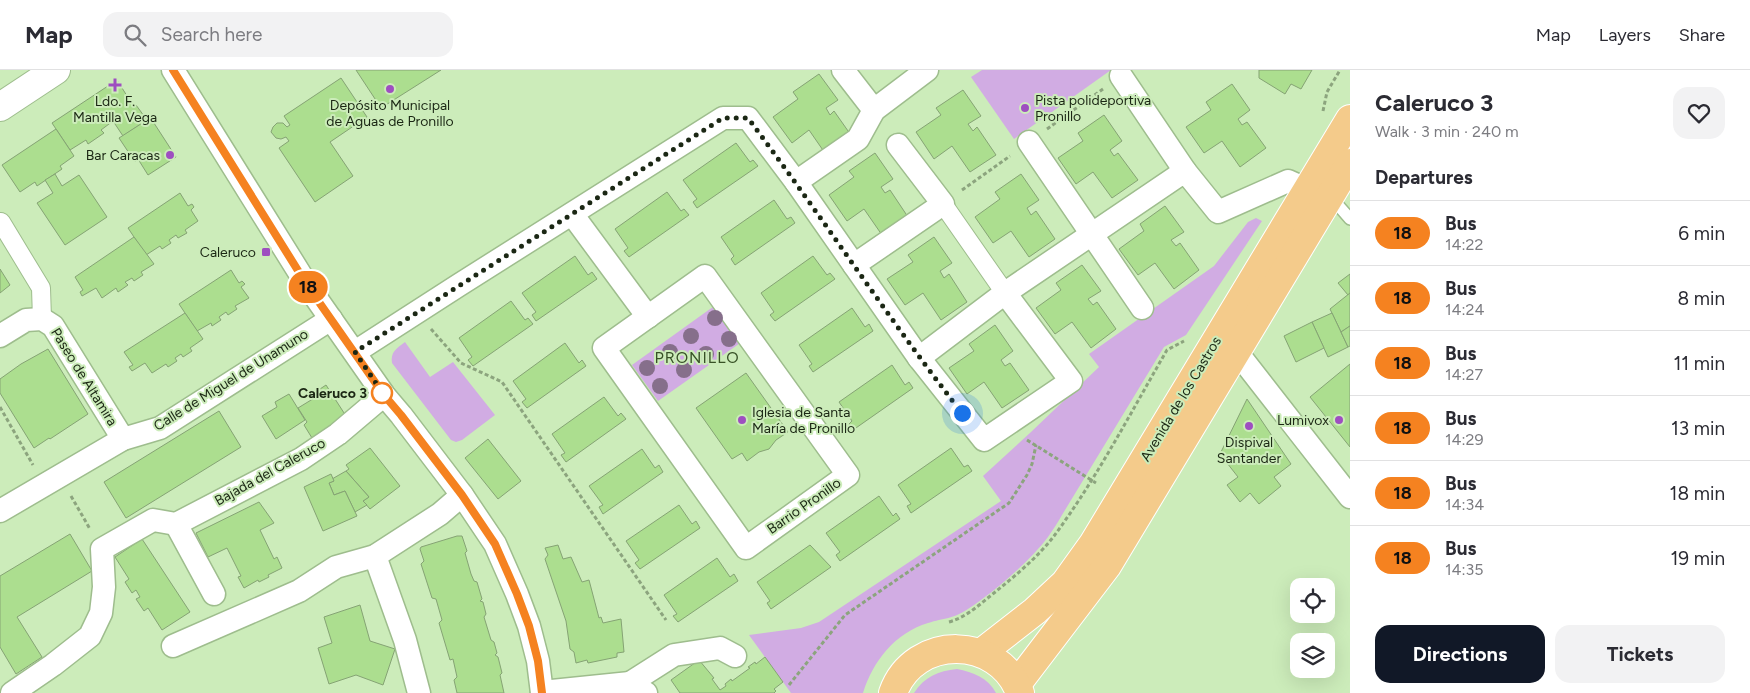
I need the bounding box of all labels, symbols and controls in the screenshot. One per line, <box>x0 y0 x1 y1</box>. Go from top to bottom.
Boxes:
search box <box>103 12 453 57</box>
text: Map <box>25 20 73 49</box>
icon: search <box>121 21 149 49</box>
text: Search here <box>161 23 262 46</box>
text: Map <box>1536 24 1571 46</box>
text: Layers <box>1599 24 1651 46</box>
text: Share <box>1679 24 1725 46</box>
marker: Ldo. F. Mantilla Vega <box>109 79 121 91</box>
marker: Depósito Municipal de Aguas de Pronillo <box>384 83 396 95</box>
button: heart <box>1673 87 1725 139</box>
text: Caleruco 3 <box>1375 88 1493 117</box>
place label: Pista polideportiva Pronillo <box>1035 92 1151 125</box>
place label: Ldo. F. Mantilla Vega <box>73 93 157 126</box>
place label: Depósito Municipal de Aguas de Pronillo <box>326 97 454 130</box>
marker: Pista polideportiva Pronillo <box>1019 102 1031 114</box>
text: Walk · 3 min · 240 m <box>1375 122 1519 141</box>
place label: Bar Caracas <box>86 147 160 164</box>
marker: Bar Caracas <box>164 149 176 161</box>
text: Departures <box>1375 166 1473 189</box>
text: Bus <box>1445 212 1476 235</box>
text: 18 <box>1393 222 1412 244</box>
text: 6 min <box>1678 222 1725 245</box>
text: 14:22 <box>1445 235 1483 254</box>
place label: Caleruco <box>200 244 256 261</box>
marker: Caleruco <box>260 246 272 258</box>
line badge: 18 <box>286 271 330 303</box>
text: 18 <box>299 276 317 298</box>
text: Bus <box>1445 277 1476 300</box>
text: 18 <box>1393 287 1412 309</box>
text: 8 min <box>1677 287 1725 310</box>
text: 14:24 <box>1445 300 1484 319</box>
street label: Paseo de Altamira <box>47 325 121 429</box>
street label: Calle de Miguel de Unamuno <box>151 325 311 435</box>
street label: Avenida de los Castros <box>1137 333 1225 465</box>
text: Bus <box>1445 342 1476 365</box>
district label: PRONILLO <box>654 348 740 367</box>
text: 18 <box>1393 352 1412 374</box>
text: 11 min <box>1673 352 1725 375</box>
text: 14:27 <box>1445 365 1483 384</box>
marker: Caleruco 3 <box>371 382 393 404</box>
place label: Caleruco 3 <box>298 385 367 402</box>
your location <box>950 401 975 426</box>
place label: Iglesia de Santa María de Pronillo <box>752 404 855 437</box>
text: Bus <box>1445 407 1476 430</box>
place label: Lumivox <box>1277 412 1329 429</box>
marker: Iglesia de Santa María de Pronillo <box>736 414 748 426</box>
marker: Lumivox <box>1333 414 1345 426</box>
text: 18 <box>1393 417 1412 439</box>
text: 13 min <box>1671 417 1725 440</box>
marker: Dispival Santander <box>1243 420 1255 432</box>
text: 14:29 <box>1445 430 1484 449</box>
place label: Dispival Santander <box>1217 434 1281 467</box>
street label: Bajada del Caleruco <box>212 435 328 509</box>
text: Bus <box>1445 472 1476 495</box>
street label: Barrio Pronillo <box>764 474 844 538</box>
text: 18 <box>1393 482 1412 504</box>
text: 18 min <box>1670 482 1725 505</box>
text: 14:34 <box>1445 495 1484 514</box>
text: Bus <box>1445 537 1476 560</box>
text: 18 <box>1393 547 1412 569</box>
text: 19 min <box>1671 547 1725 570</box>
text: 14:35 <box>1445 560 1484 579</box>
map controls <box>1290 578 1335 678</box>
button: locate <box>1290 578 1335 623</box>
button: Directions <box>1375 625 1545 683</box>
button: Tickets <box>1555 625 1725 683</box>
button: layers <box>1290 633 1335 678</box>

